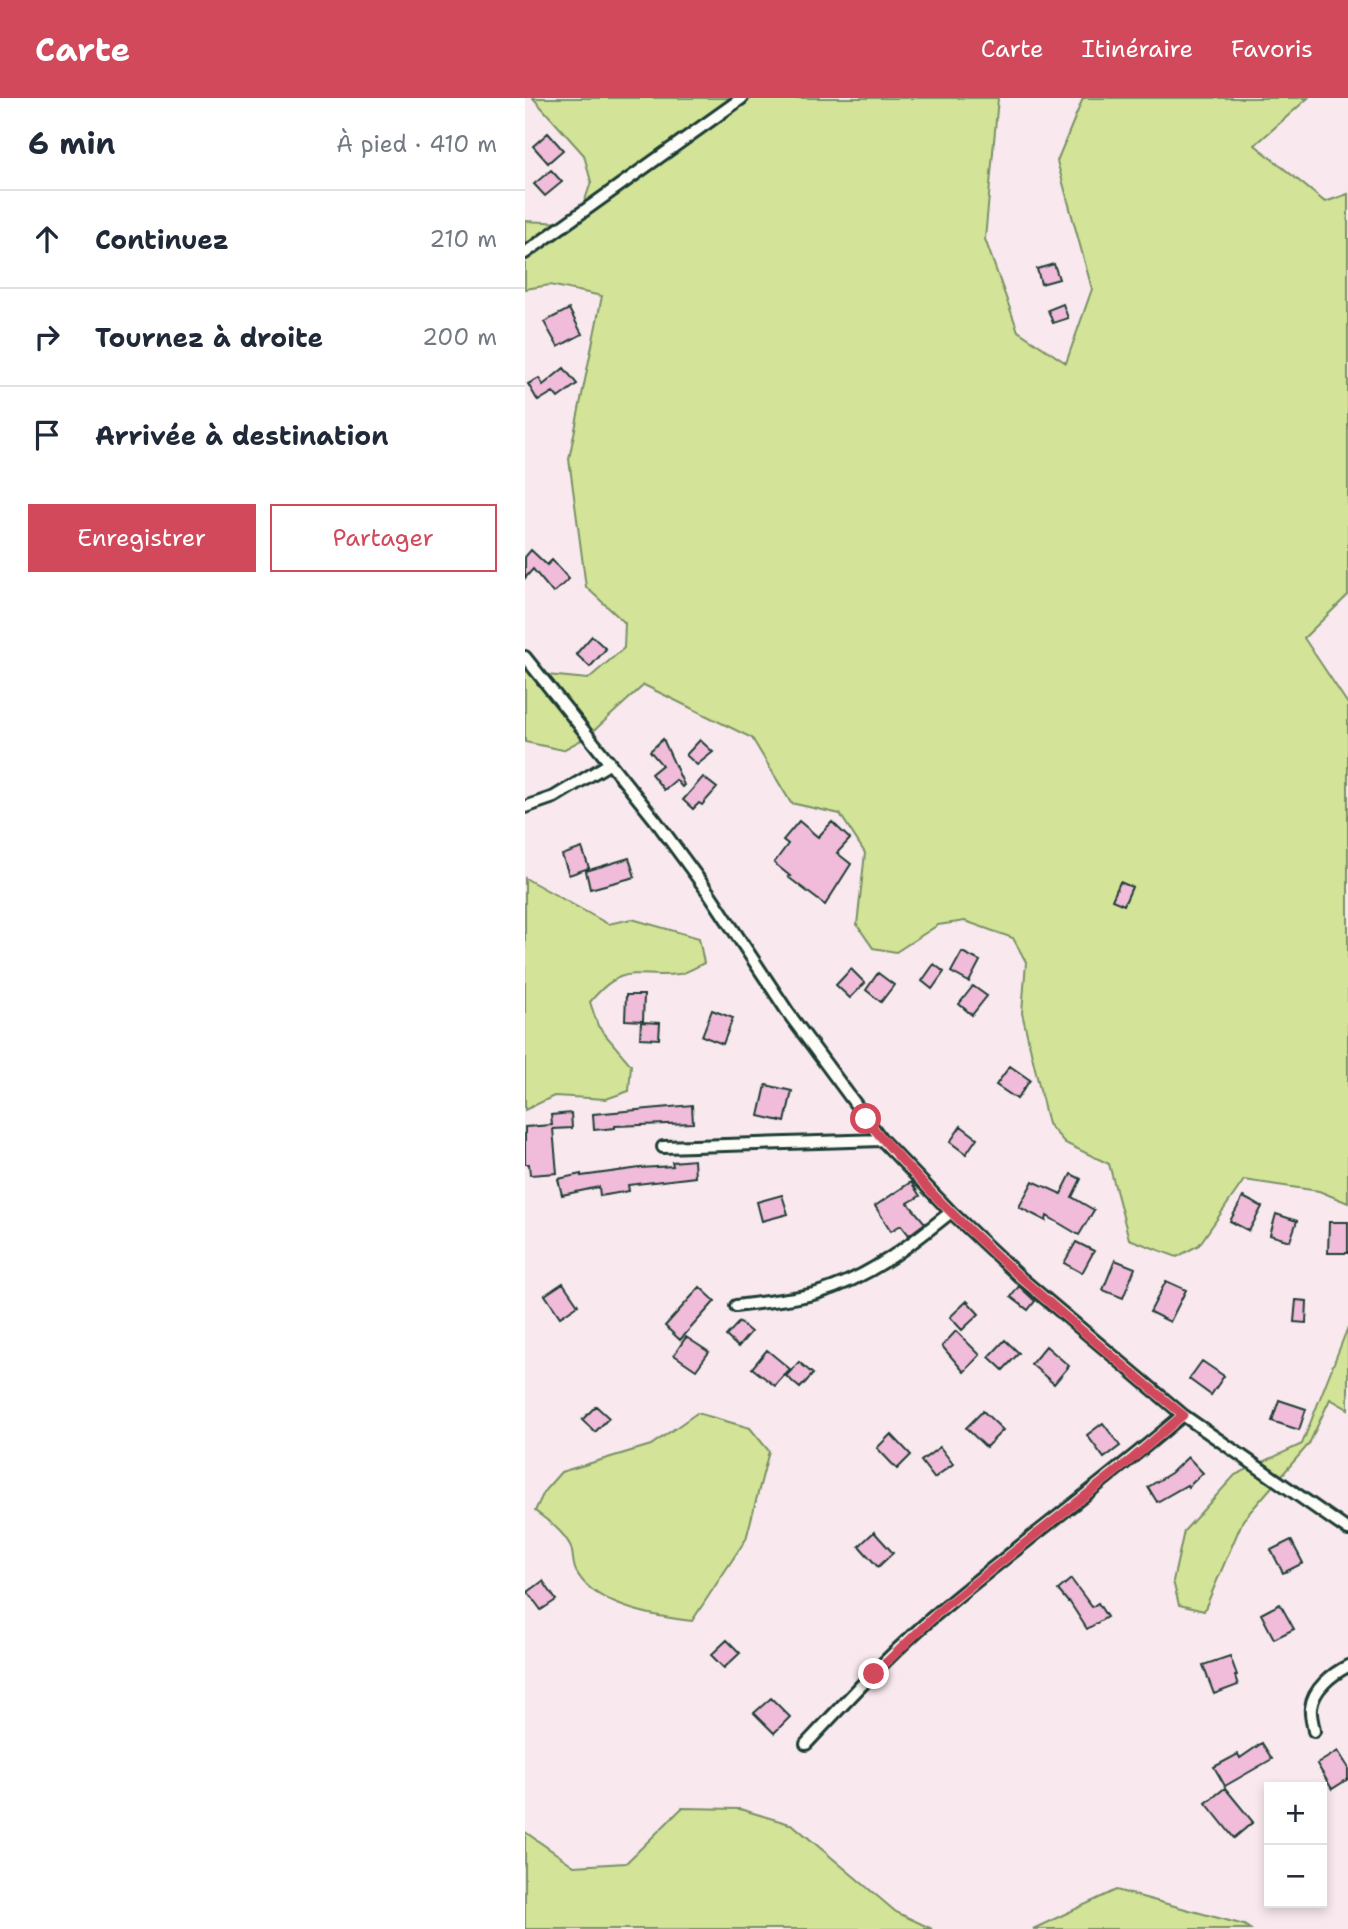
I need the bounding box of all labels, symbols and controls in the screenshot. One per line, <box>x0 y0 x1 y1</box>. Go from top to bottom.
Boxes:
text: Carte <box>35 27 130 72</box>
text: Carte <box>981 33 1044 65</box>
text: Itinéraire <box>1082 33 1193 65</box>
text: Favoris <box>1231 33 1313 65</box>
text: 6 min <box>28 123 115 164</box>
text: À pied · 410 m <box>336 129 497 159</box>
icon: ahead <box>28 220 66 258</box>
text: Continuez <box>95 222 229 257</box>
text: 210 m <box>429 224 497 254</box>
icon: right <box>28 318 66 356</box>
text: Tournez à droite <box>95 320 323 355</box>
text: 200 m <box>422 322 497 352</box>
icon: arrive <box>28 416 66 454</box>
text: Arrivée à destination <box>95 418 389 453</box>
button: Enregistrer <box>28 504 256 572</box>
button: Partager <box>270 504 497 572</box>
route start <box>850 1103 881 1134</box>
route end <box>858 1658 889 1689</box>
map controls <box>1264 1782 1327 1908</box>
button: + <box>1264 1782 1327 1845</box>
button: − <box>1264 1845 1327 1908</box>

